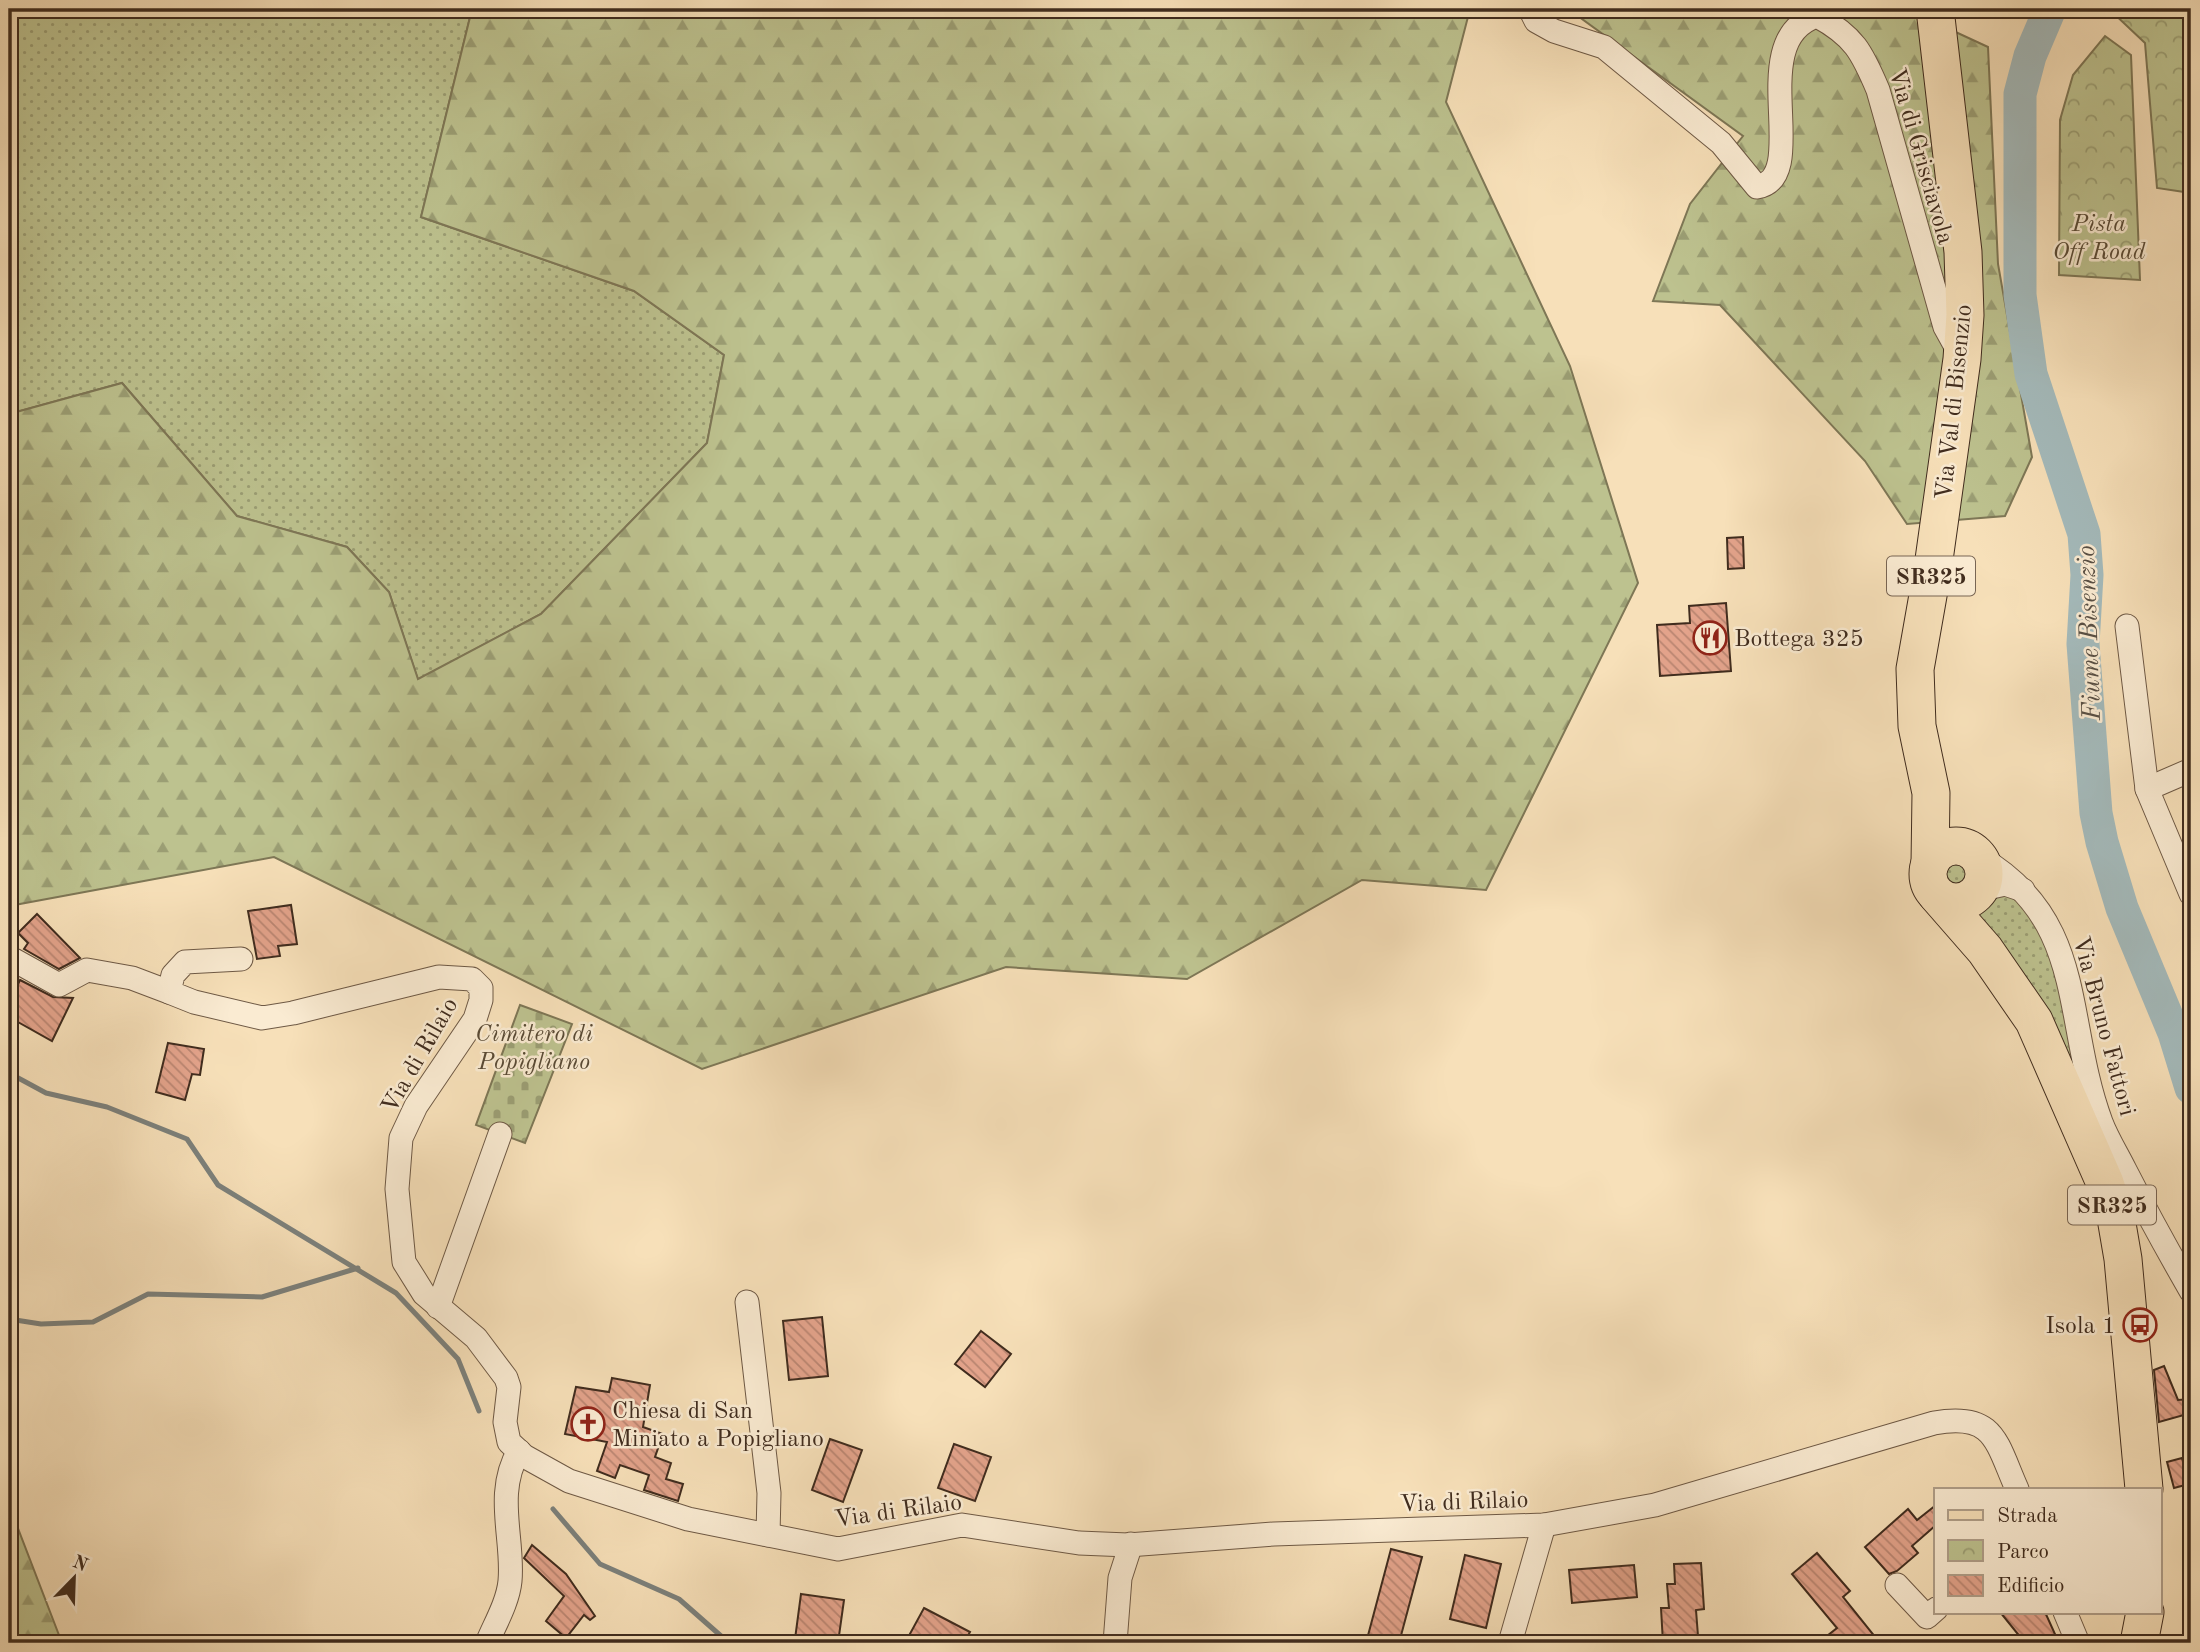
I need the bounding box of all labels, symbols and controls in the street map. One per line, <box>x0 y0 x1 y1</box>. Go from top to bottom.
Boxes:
street label: Via di Grisciavola <box>1883 66 1957 248</box>
park label: Pista Off Road <box>2052 213 2146 265</box>
street label: Via Val di Bisenzio <box>1933 303 1977 501</box>
water label: Fiume Bisenzio <box>2074 545 2106 722</box>
road number: SR325 <box>1887 556 1975 596</box>
restaurant icon: Bottega 325 <box>1691 619 1729 657</box>
place label: Bottega 325 <box>1734 628 1864 652</box>
street label: Via Bruno Fattori <box>2068 934 2139 1119</box>
street label: Via di Rilaio <box>378 994 463 1118</box>
park label: Cimitero di Popigliano <box>475 1023 593 1075</box>
road number: SR325 <box>2068 1186 2156 1224</box>
bus stop icon: Isola 1 <box>2121 1306 2159 1344</box>
place label: Isola 1 <box>2045 1315 2116 1339</box>
place label: Chiesa di San Miniato a Popigliano <box>612 1400 824 1452</box>
church icon: Chiesa di San Miniato a Popigliano <box>569 1405 607 1443</box>
legend <box>1934 1488 2162 1614</box>
street label: Via di Rilaio <box>1399 1489 1529 1517</box>
street label: Via di Rilaio <box>833 1491 964 1533</box>
text: Strada <box>1997 1506 2058 1527</box>
text: Parco <box>1997 1542 2049 1563</box>
north arrow <box>38 1544 108 1614</box>
text: N <box>69 1553 90 1576</box>
text: Edificio <box>1997 1576 2065 1597</box>

